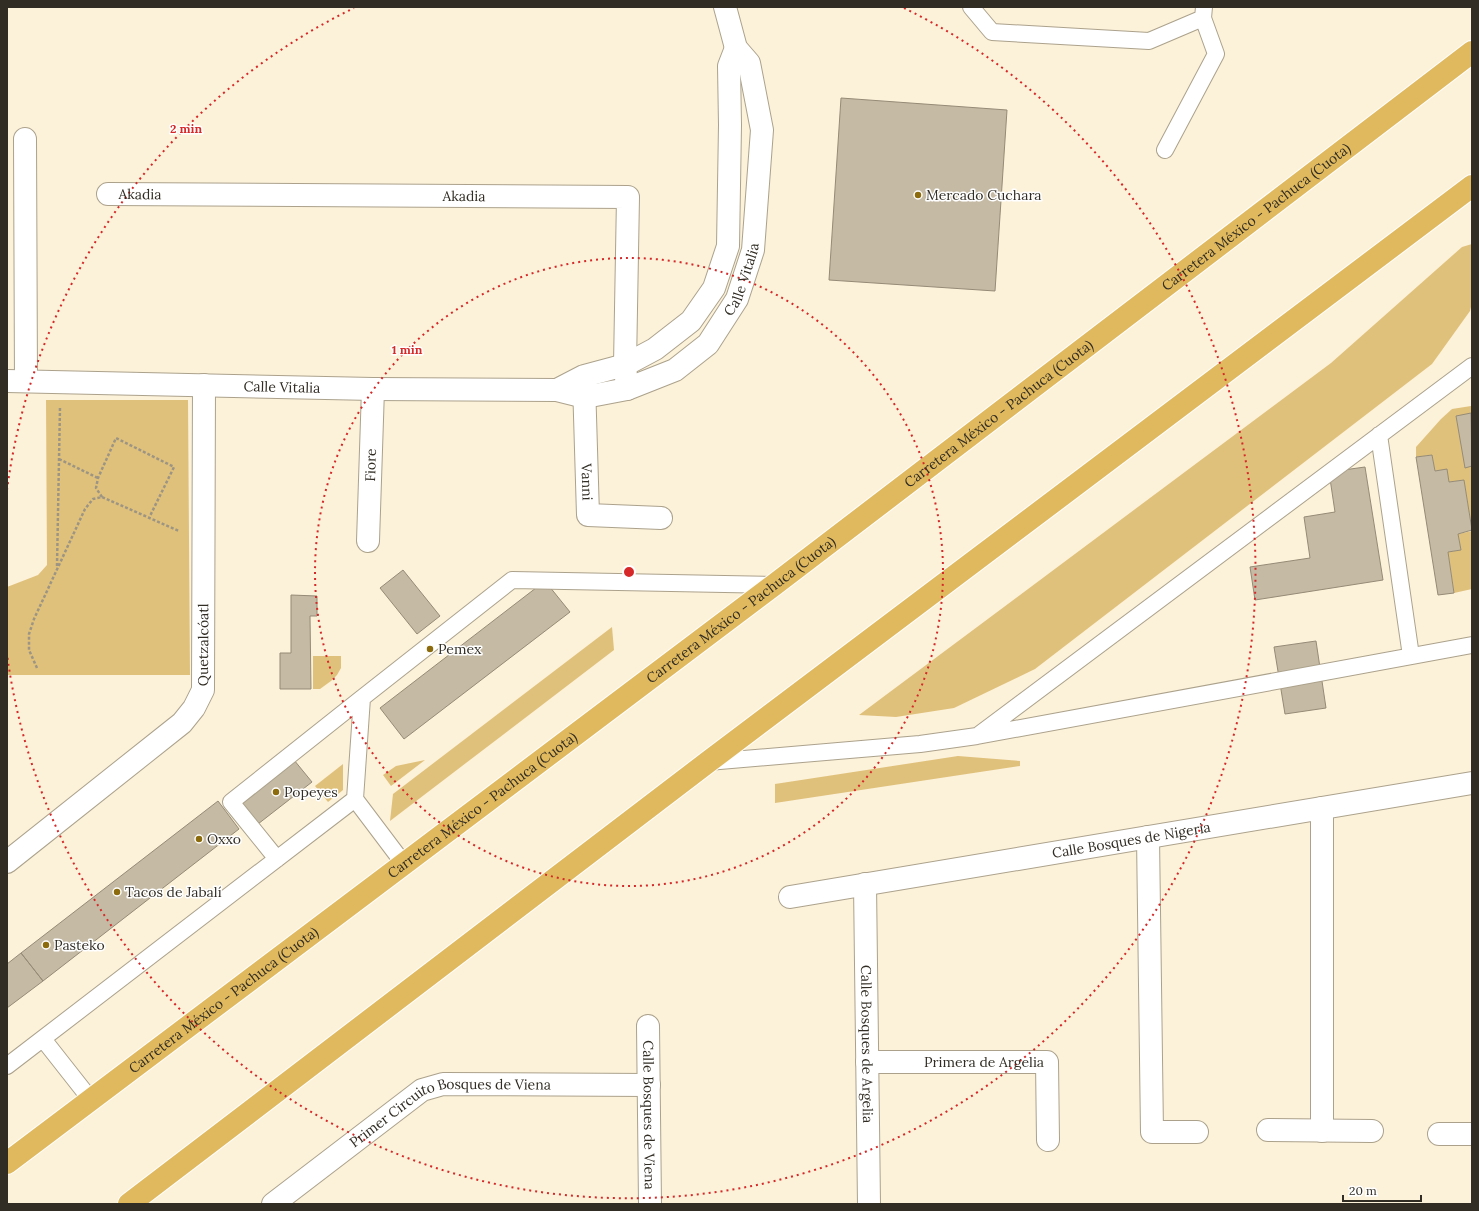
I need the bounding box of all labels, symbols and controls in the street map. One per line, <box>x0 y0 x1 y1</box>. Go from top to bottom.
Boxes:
text: 2 min <box>170 121 202 136</box>
street label: Carretera México - Pachuca (Cuota) <box>1158 139 1354 295</box>
street label: Akadia <box>117 185 162 203</box>
place label: Mercado Cuchara <box>926 186 1042 204</box>
street label: Akadia <box>441 187 486 205</box>
marker: Mercado Cuchara <box>913 190 923 200</box>
street label: Calle Vitalia <box>720 242 762 319</box>
street label: Carretera México - Pachuca (Cuota) <box>901 336 1097 491</box>
text: 1 min <box>392 342 423 357</box>
street label: Calle Vitalia <box>243 377 320 397</box>
street label: Fiore <box>361 448 380 482</box>
street label: Vanni <box>577 462 597 501</box>
street label: Carretera México - Pachuca (Cuota) <box>643 532 839 687</box>
centre of rings <box>622 565 636 579</box>
street label: Quetzalcóatl <box>194 603 212 686</box>
place label: Pemex <box>438 640 482 658</box>
marker: Pemex <box>425 644 435 654</box>
street label: Carretera México - Pachuca (Cuota) <box>384 728 581 882</box>
place label: Popeyes <box>284 783 338 801</box>
marker: Popeyes <box>271 787 281 797</box>
street label: Calle Bosques de Nigeria <box>1051 818 1212 862</box>
place label: Oxxo <box>207 830 241 848</box>
marker: Oxxo <box>194 834 204 844</box>
place label: Tacos de Jabalí <box>125 883 222 901</box>
marker: Tacos de Jabalí <box>112 887 122 897</box>
street label: Carretera México - Pachuca (Cuota) <box>125 923 322 1077</box>
place label: Pasteko <box>54 936 105 954</box>
marker: Pasteko <box>41 940 51 950</box>
street label: Calle Bosques de Argelia <box>857 965 877 1123</box>
street label: Calle Bosques de Viena <box>639 1040 659 1190</box>
street label: Primera de Argelia <box>924 1053 1044 1071</box>
street label: Primer Circuito Bosques de Viena <box>346 1074 551 1151</box>
scale bar <box>1343 1177 1421 1203</box>
text: 20 m <box>1349 1183 1377 1198</box>

